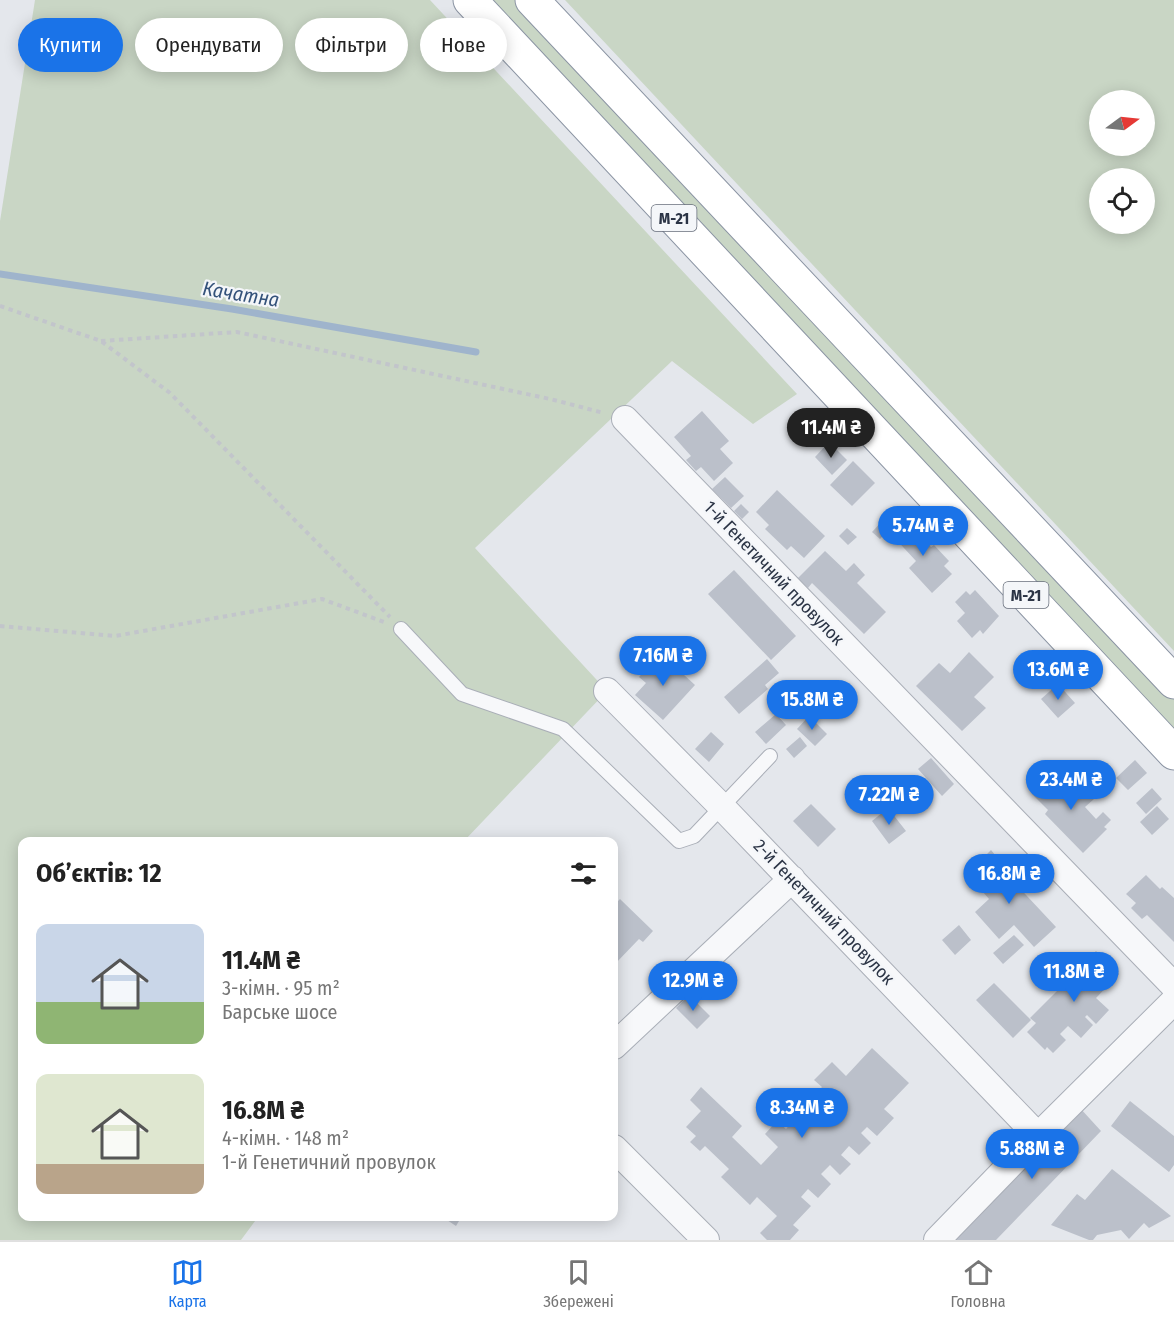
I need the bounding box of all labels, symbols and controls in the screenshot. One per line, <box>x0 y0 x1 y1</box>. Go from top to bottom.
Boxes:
chip: Купити <box>18 18 123 72</box>
chip: Орендувати <box>135 18 283 72</box>
chip: Фільтри <box>295 18 408 72</box>
chip: Нове <box>420 18 507 72</box>
north arrow <box>1089 90 1155 156</box>
map controls <box>1089 90 1155 234</box>
button: locate <box>1089 168 1155 234</box>
road number: М-21 <box>652 205 696 231</box>
water label: Качатна <box>201 276 281 312</box>
pin: 11.4M ₴ <box>776 408 886 459</box>
text: 11.4M ₴ <box>801 415 861 439</box>
street label: 1-й Генетичний провулок <box>699 496 849 650</box>
pin: 5.74M ₴ <box>868 506 978 557</box>
text: 5.74M ₴ <box>892 513 954 537</box>
road number: М-21 <box>1004 582 1048 608</box>
pin: 7.16M ₴ <box>608 636 718 687</box>
text: 7.16M ₴ <box>633 643 693 667</box>
pin: 13.6M ₴ <box>1003 650 1113 701</box>
text: 13.6M ₴ <box>1027 657 1089 681</box>
pin: 15.8M ₴ <box>757 680 867 731</box>
text: 15.8M ₴ <box>781 687 843 711</box>
pin: 23.4M ₴ <box>1016 760 1126 811</box>
text: 23.4M ₴ <box>1040 767 1102 791</box>
pin: 7.22M ₴ <box>834 775 944 826</box>
text: 7.22M ₴ <box>859 782 919 806</box>
street label: 2-й Генетичний провулок <box>749 835 899 990</box>
pin: 16.8M ₴ <box>954 854 1064 905</box>
icon: filters <box>567 857 600 890</box>
text: Об’єктів: 12 <box>36 858 161 889</box>
text: 16.8M ₴ <box>977 861 1041 885</box>
text: 11.4M ₴ <box>222 945 300 976</box>
icon: home <box>84 948 156 1020</box>
pin: 11.8M ₴ <box>1019 952 1129 1003</box>
text: 11.8M ₴ <box>1044 959 1104 983</box>
pin: 12.9M ₴ <box>638 961 748 1012</box>
text: 12.9M ₴ <box>662 968 724 992</box>
text: 3-кімн. · 95 m² <box>222 976 340 1000</box>
text: Барське шосе <box>222 1000 337 1024</box>
pin: 8.34M ₴ <box>747 1088 857 1139</box>
text: 16.8M ₴ <box>222 1095 304 1126</box>
text: 8.34M ₴ <box>770 1095 834 1119</box>
icon: home <box>84 1098 156 1170</box>
text: 4-кімн. · 148 m² <box>222 1126 349 1150</box>
pin: 5.88M ₴ <box>977 1129 1087 1180</box>
text: 5.88M ₴ <box>1000 1136 1064 1160</box>
text: 1-й Генетичний провулок <box>222 1150 436 1174</box>
tab: Карта <box>168 1256 207 1311</box>
tab: Збережені <box>543 1256 614 1311</box>
tab: Головна <box>951 1256 1006 1311</box>

